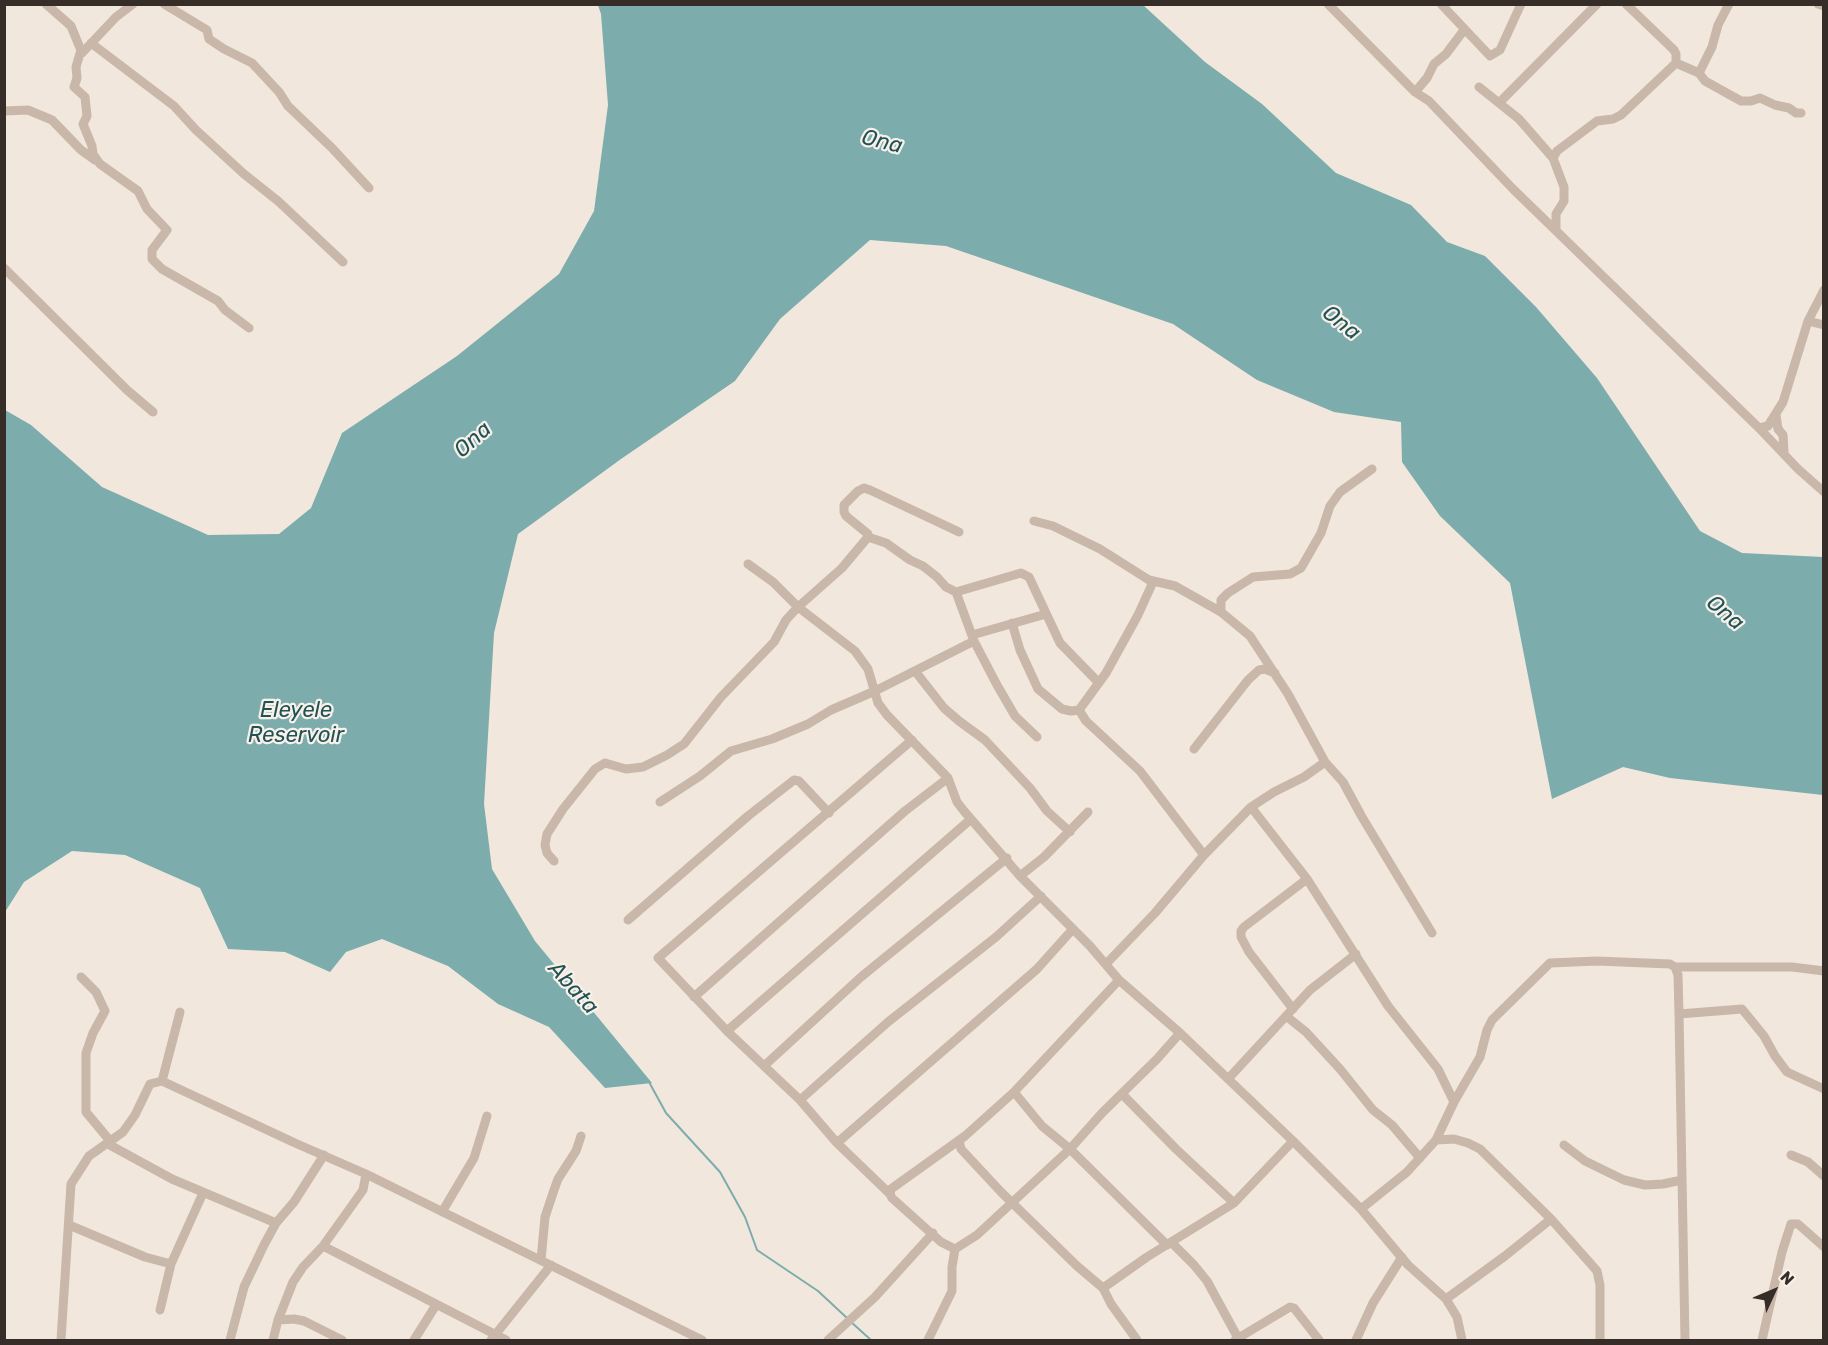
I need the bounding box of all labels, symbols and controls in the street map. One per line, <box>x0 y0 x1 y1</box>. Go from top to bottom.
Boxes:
water label: Ona <box>859 124 905 160</box>
water label: Ona <box>1317 300 1365 346</box>
water label: Ona <box>449 416 497 464</box>
water label: Ona <box>1701 590 1749 636</box>
water label: Eleyele Reservoir <box>248 698 344 750</box>
water label: Abata <box>542 956 604 1020</box>
north arrow <box>1744 1261 1804 1321</box>
text: N <box>1776 1267 1798 1289</box>

